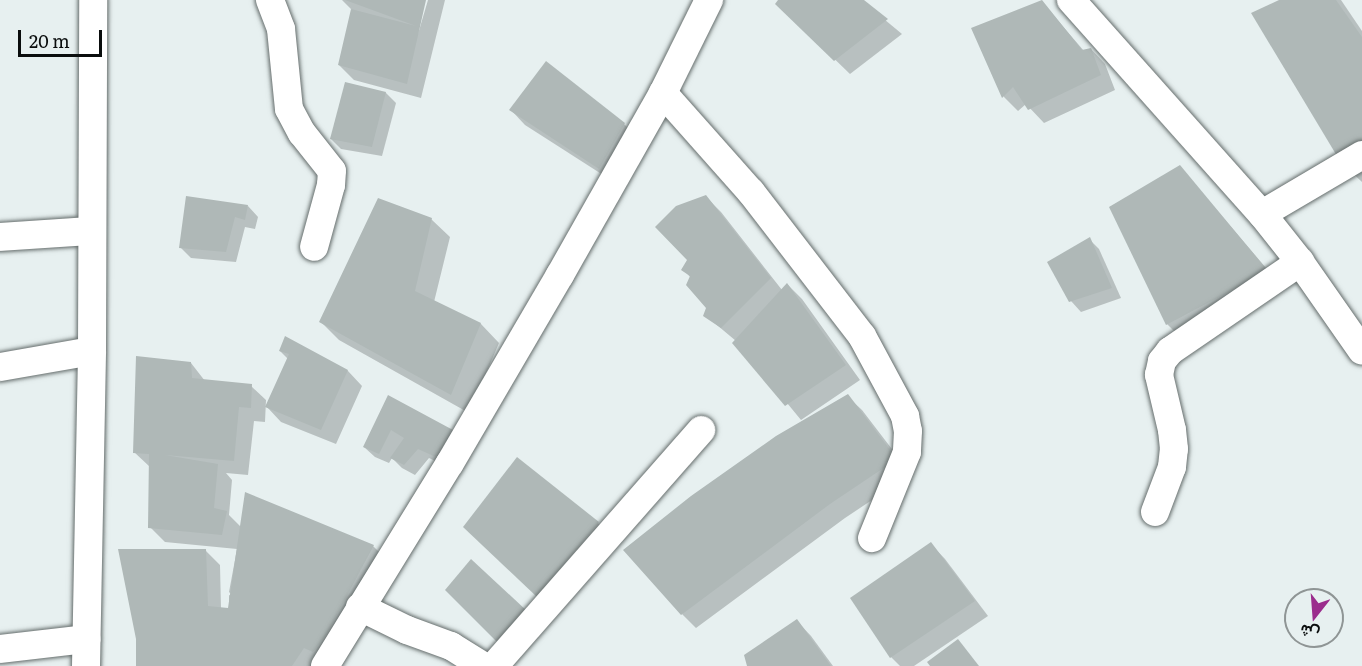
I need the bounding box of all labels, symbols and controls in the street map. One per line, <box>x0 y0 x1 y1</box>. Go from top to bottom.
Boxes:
scale bar <box>21 18 105 56</box>
text: 20 m <box>29 27 70 54</box>
north arrow <box>1284 588 1344 648</box>
text: ش <box>1297 619 1322 648</box>

